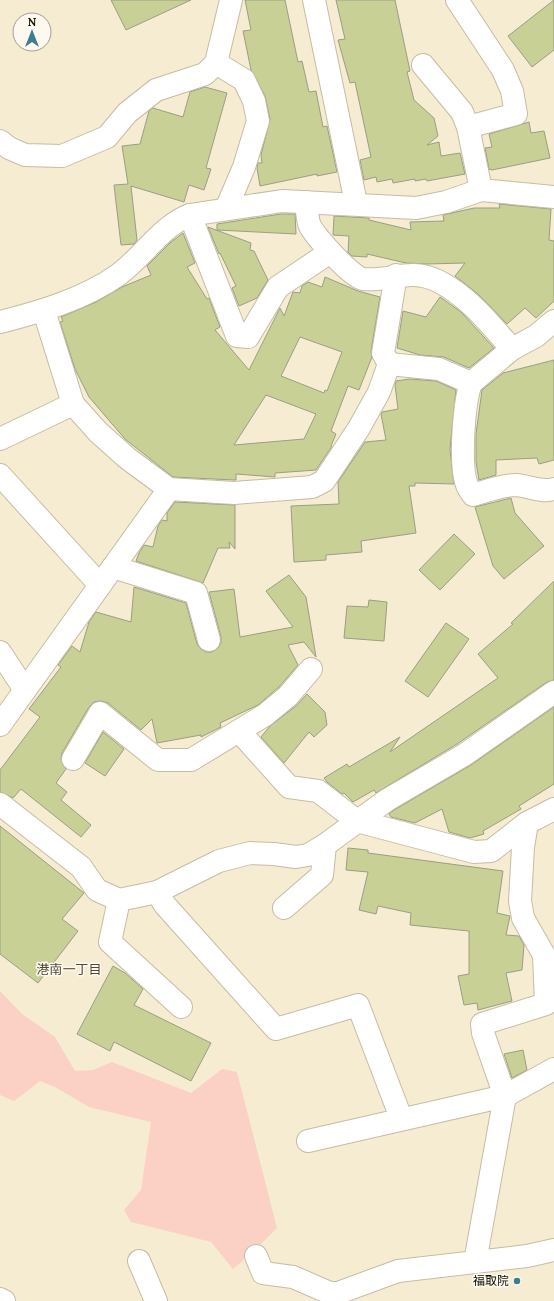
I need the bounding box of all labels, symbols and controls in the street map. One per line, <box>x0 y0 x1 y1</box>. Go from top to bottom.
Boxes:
north arrow <box>12 12 52 52</box>
text: N <box>28 15 37 29</box>
district label: 港南一丁目 <box>36 961 102 978</box>
place label: 福取院 <box>473 1273 509 1288</box>
marker: 福取院 <box>512 1276 522 1286</box>

